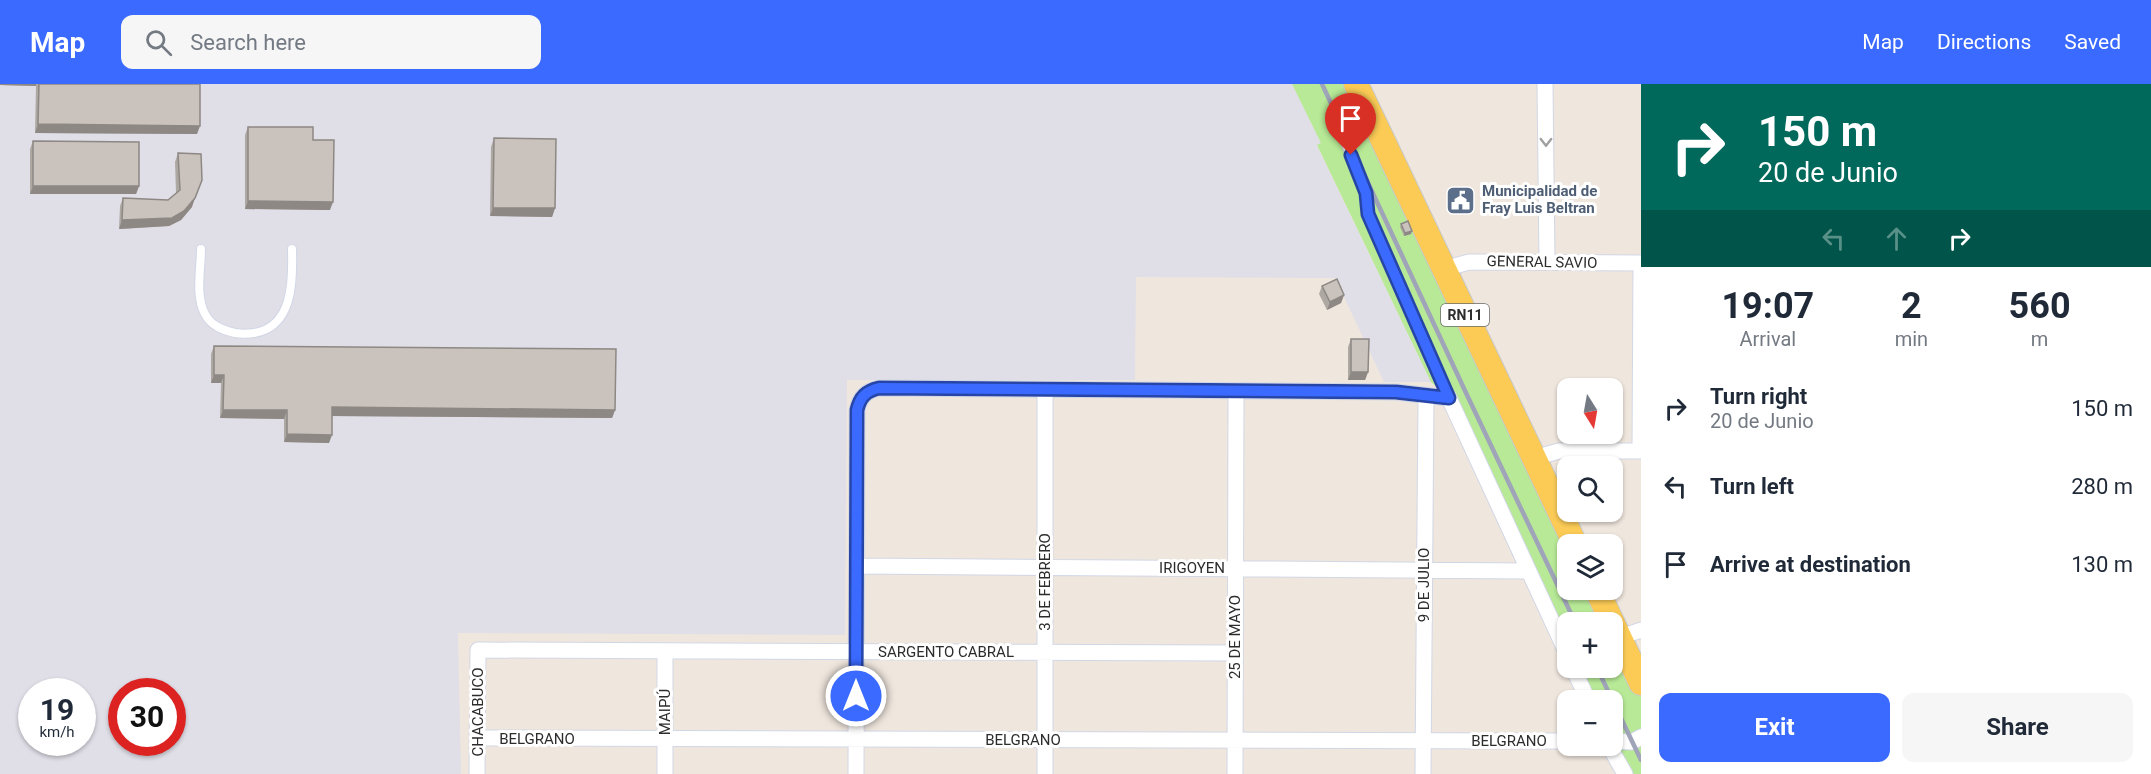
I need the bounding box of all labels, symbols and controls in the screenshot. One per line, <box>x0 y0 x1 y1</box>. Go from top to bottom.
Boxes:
search box <box>121 15 541 69</box>
text: Map <box>30 26 85 59</box>
icon: search <box>142 26 175 59</box>
text: Search here <box>190 30 306 55</box>
text: Map <box>1862 30 1904 54</box>
text: Directions <box>1937 30 2031 54</box>
text: Saved <box>2064 30 2121 54</box>
pin <box>1325 93 1376 155</box>
icon: arrive <box>1334 102 1367 135</box>
text: 150 m <box>1758 107 1877 156</box>
icon: right <box>1659 108 1737 186</box>
one-way arrow <box>1540 138 1552 147</box>
text: 20 de Junio <box>1758 157 1898 189</box>
place label: Municipalidad de Fray Luis Beltran <box>1482 182 1597 217</box>
public building icon: Municipalidad de Fray Luis Beltran <box>1445 184 1477 216</box>
icon: left <box>1817 222 1850 255</box>
icon: ahead <box>1880 222 1913 255</box>
icon: right <box>1943 222 1976 255</box>
street label: GENERAL SAVIO <box>1486 252 1598 272</box>
text: 19:07 <box>1721 285 1814 327</box>
text: 2 <box>1901 285 1922 327</box>
text: 560 <box>2009 285 2071 327</box>
road number: RN11 <box>1441 304 1489 326</box>
text: Arrival <box>1739 327 1796 351</box>
text: min <box>1895 327 1928 351</box>
text: m <box>2031 327 2048 351</box>
north arrow <box>1557 378 1623 444</box>
map controls <box>1557 378 1623 756</box>
text: Turn right <box>1710 384 1807 409</box>
icon: right <box>1659 392 1692 425</box>
text: 150 m <box>2071 396 2133 421</box>
text: 20 de Junio <box>1710 409 1814 433</box>
button: search <box>1557 456 1623 522</box>
icon: left <box>1659 470 1692 503</box>
text: Turn left <box>1710 474 1794 499</box>
text: 280 m <box>2071 474 2133 499</box>
street label: 3 DE FEBRERO <box>1036 533 1054 631</box>
button: layers <box>1557 534 1623 600</box>
street label: 9 DE JULIO <box>1415 548 1433 622</box>
icon: arrive <box>1659 548 1692 581</box>
text: Arrive at destination <box>1710 552 1911 577</box>
text: 130 m <box>2071 552 2133 577</box>
street label: IRIGOYEN <box>1159 559 1225 577</box>
street label: 25 DE MAYO <box>1226 595 1244 679</box>
button: + <box>1557 612 1623 678</box>
street label: SARGENTO CABRAL <box>878 643 1014 661</box>
position arrow <box>824 664 888 728</box>
street label: CHACABUCO <box>469 667 487 757</box>
speed limit sign: 30 <box>108 678 186 756</box>
street label: MAIPÚ <box>656 689 674 735</box>
button: − <box>1557 690 1623 756</box>
text: 19 <box>40 692 74 727</box>
button: Exit <box>1659 693 1890 762</box>
button: Share <box>1902 693 2133 762</box>
text: km/h <box>39 723 75 741</box>
street label: BELGRANO <box>499 730 575 748</box>
street label: BELGRANO <box>985 731 1061 749</box>
street label: BELGRANO <box>1471 732 1547 750</box>

